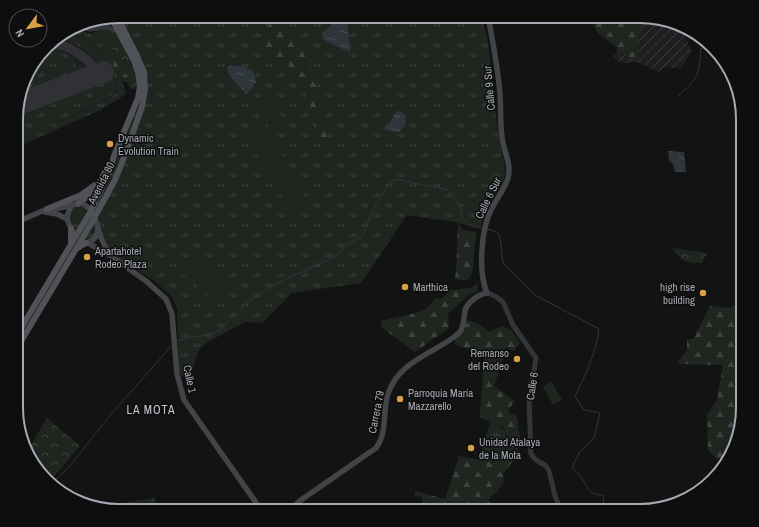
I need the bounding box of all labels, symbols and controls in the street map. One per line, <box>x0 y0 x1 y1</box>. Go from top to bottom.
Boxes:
north arrow <box>8 8 48 48</box>
text: N <box>12 27 27 40</box>
street label: Calle 9 Sur <box>480 65 498 111</box>
place label: Dynamic Evolution Train <box>118 131 179 158</box>
marker: Dynamic Evolution Train <box>105 139 115 149</box>
street label: Avenida 80 <box>84 160 118 207</box>
street label: Calle 6 Sur <box>472 175 504 221</box>
place label: Apartahotel Rodeo Plaza <box>94 244 147 271</box>
marker: Apartahotel Rodeo Plaza <box>82 252 92 262</box>
place label: Marthica <box>413 280 448 294</box>
place label: high rise building <box>660 280 695 307</box>
marker: Marthica <box>400 282 410 292</box>
marker: high rise building <box>698 288 708 298</box>
place label: Remanso del Rodeo <box>468 346 509 373</box>
marker: Remanso del Rodeo <box>512 354 522 364</box>
street label: Calle 1 <box>180 364 200 394</box>
street label: Calle 6 <box>523 371 541 401</box>
place label: Parroquia María Mazzarello <box>408 386 473 413</box>
street label: Carrera 79 <box>365 390 387 434</box>
marker: Parroquia María Mazzarello <box>395 394 405 404</box>
district label: LA MOTA <box>127 402 175 418</box>
place label: Unidad Atalaya de la Mota <box>479 435 540 462</box>
marker: Unidad Atalaya de la Mota <box>466 443 476 453</box>

